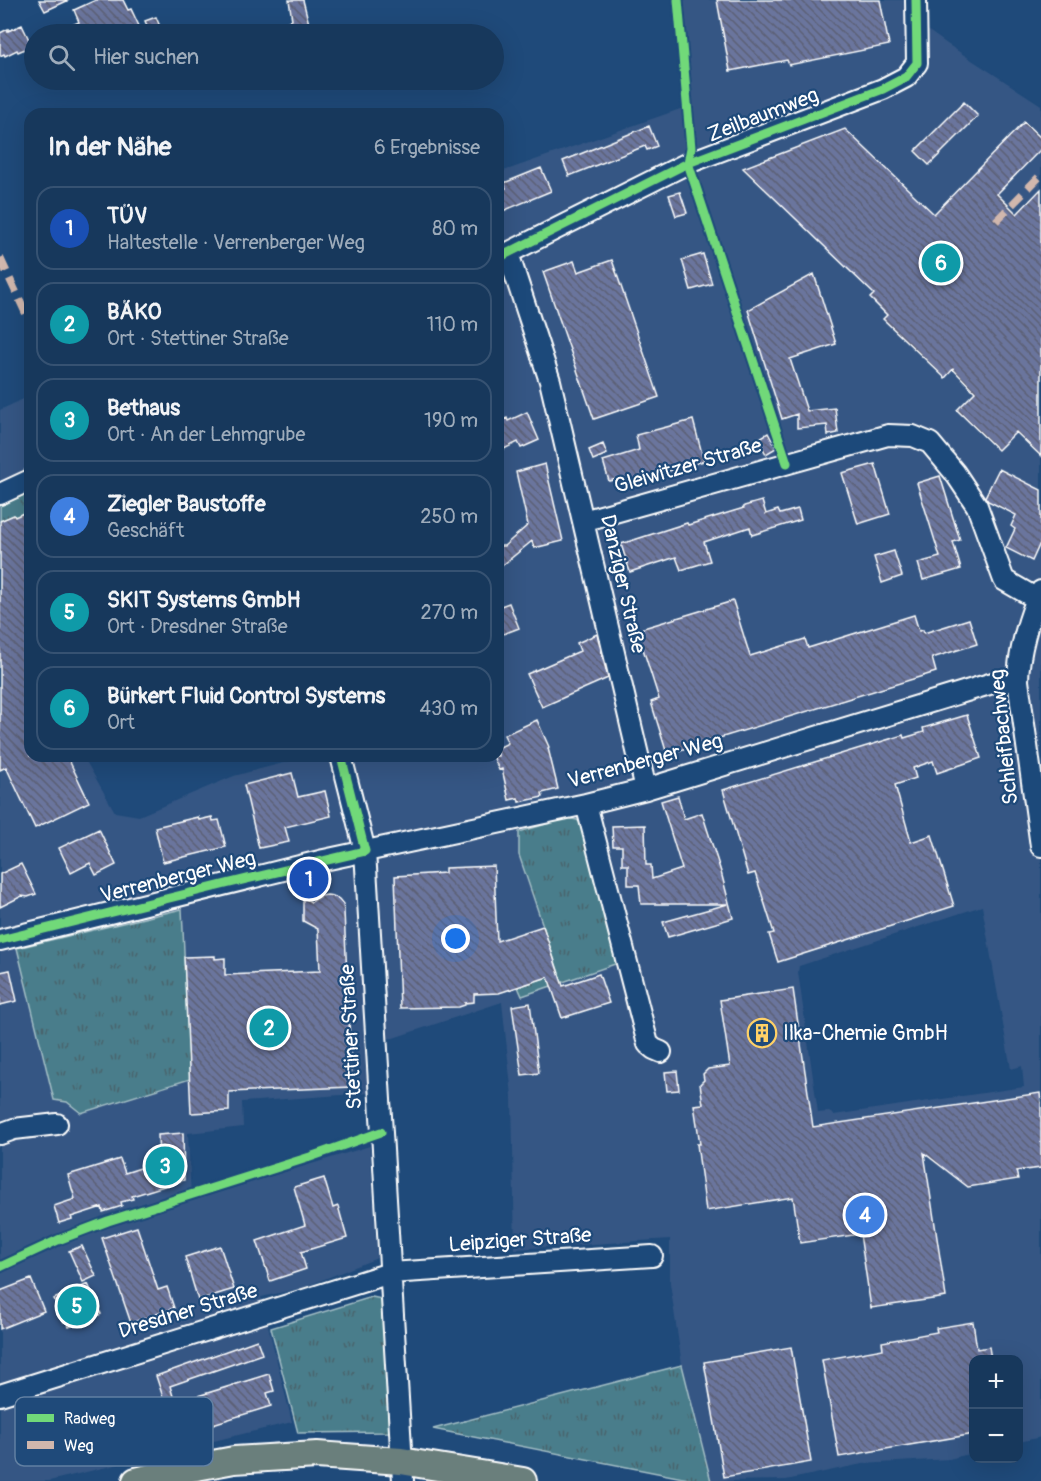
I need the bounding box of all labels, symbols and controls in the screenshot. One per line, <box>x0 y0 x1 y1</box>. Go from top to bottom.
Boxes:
search box <box>24 24 504 90</box>
icon: search <box>45 41 78 74</box>
text: Hier suchen <box>93 43 199 71</box>
street label: Zeilbaumweg <box>704 81 822 149</box>
text: In der Nähe <box>48 131 171 163</box>
text: 6 Ergebnisse <box>374 135 480 160</box>
text: TÜV <box>107 202 147 230</box>
text: 1 <box>66 216 73 241</box>
text: 80 m <box>432 216 478 241</box>
text: Haltestelle · Verrenberger Weg <box>107 230 365 255</box>
pin: 6 <box>922 240 960 286</box>
text: BÄKO <box>107 298 162 326</box>
text: 2 <box>64 312 75 337</box>
text: 110 m <box>427 312 478 337</box>
text: Ort · Stettiner Straße <box>107 326 289 351</box>
text: Bethaus <box>107 394 180 422</box>
text: 3 <box>64 408 75 433</box>
text: 190 m <box>424 408 478 433</box>
text: Ort · An der Lehmgrube <box>107 422 305 447</box>
street label: Gleiwitzer Straße <box>611 432 766 500</box>
text: Ziegler Baustoffe <box>107 490 266 518</box>
text: 4 <box>64 504 75 529</box>
text: 250 m <box>420 504 478 529</box>
street label: Danziger Straße <box>594 512 652 657</box>
text: Geschäft <box>107 518 184 543</box>
text: SKIT Systems GmbH <box>107 586 301 614</box>
text: 5 <box>64 600 75 625</box>
text: 270 m <box>420 600 478 625</box>
text: Ort · Dresdner Straße <box>107 614 288 639</box>
street label: Schleifbachweg <box>983 668 1025 806</box>
text: Bürkert Fluid Control Systems <box>107 682 385 710</box>
text: 6 <box>64 696 75 721</box>
text: 430 m <box>419 696 478 721</box>
text: Ort <box>107 710 135 735</box>
street label: Verrenberger Weg <box>565 727 725 795</box>
street label: Verrenberger Weg <box>97 845 259 909</box>
pin: 1 <box>290 856 328 902</box>
your location <box>441 924 470 953</box>
street label: Stettiner Straße <box>334 963 368 1110</box>
pin: 2 <box>250 1006 288 1050</box>
building icon: Ilka-Chemie GmbH <box>746 1017 778 1049</box>
place label: Ilka-Chemie GmbH <box>783 1020 948 1047</box>
pin: 3 <box>146 1144 184 1188</box>
pin: 4 <box>846 1192 884 1238</box>
street label: Leipziger Straße <box>448 1221 593 1258</box>
street label: Dresdner Straße <box>115 1277 262 1345</box>
pin: 5 <box>58 1284 97 1328</box>
map controls <box>969 1355 1023 1463</box>
button: + <box>969 1355 1023 1409</box>
legend <box>15 1397 213 1466</box>
text: Radweg <box>64 1409 115 1429</box>
button: − <box>969 1409 1023 1463</box>
text: Weg <box>64 1436 94 1456</box>

